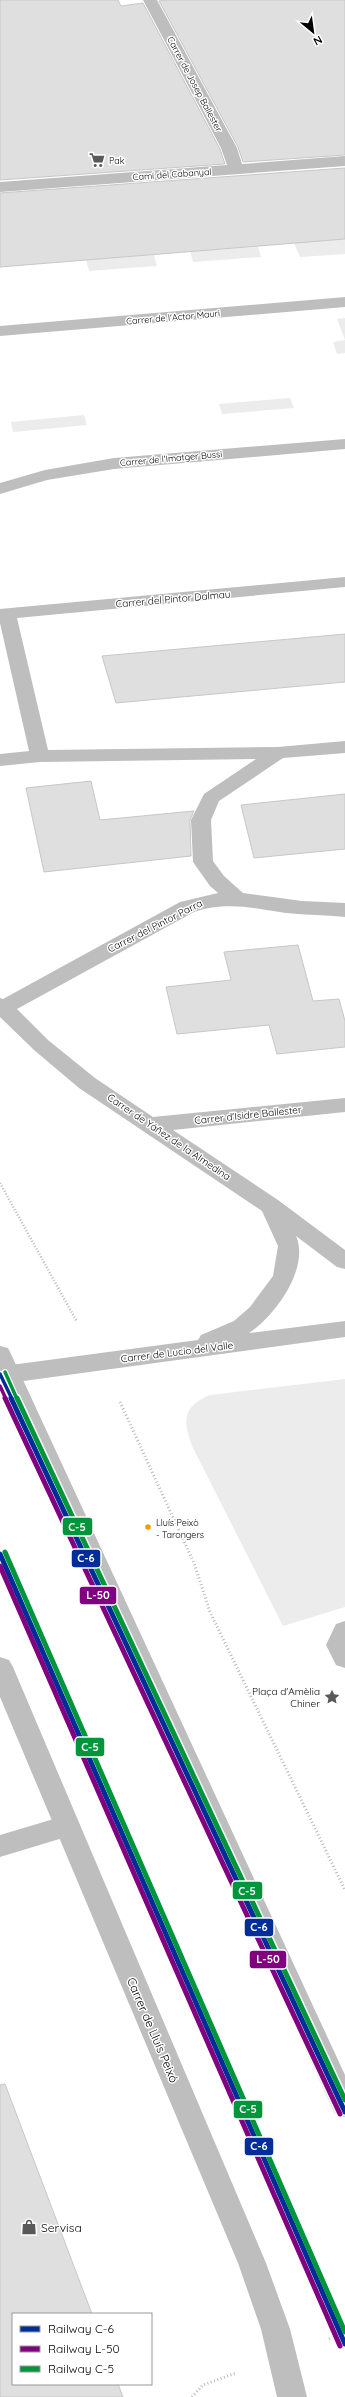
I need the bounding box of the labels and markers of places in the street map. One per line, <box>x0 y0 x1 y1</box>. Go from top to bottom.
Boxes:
supermarket icon: Pak <box>88 151 106 169</box>
place label: Pak <box>109 155 125 166</box>
place label: Lluís Peixò - Tarongers <box>156 1517 204 1540</box>
marker: Lluís Peixò - Tarongers <box>143 1522 153 1532</box>
place label: Plaça d'Amèlia Chiner <box>252 1685 320 1710</box>
place icon: Plaça d'Amèlia Chiner <box>323 1688 341 1706</box>
shop icon: Servisa <box>20 2218 38 2236</box>
place label: Servisa <box>41 2220 82 2235</box>

